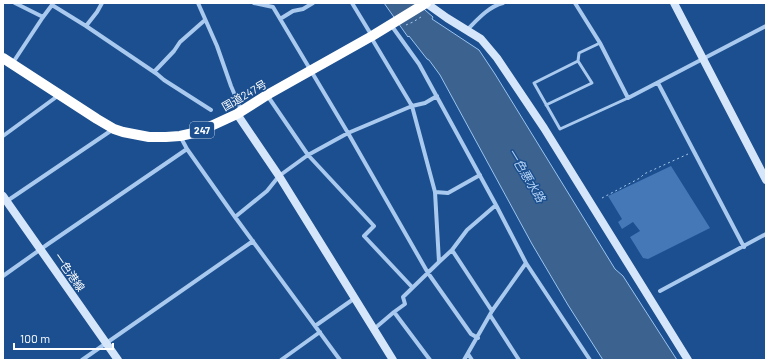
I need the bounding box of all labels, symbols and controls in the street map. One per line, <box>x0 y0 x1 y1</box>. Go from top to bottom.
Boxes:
street label: 国道247号 <box>219 77 269 113</box>
road number: 247 <box>190 122 214 138</box>
water label: 一色悪水路 <box>506 146 549 205</box>
street label: 一色港線 <box>52 250 88 294</box>
scale bar <box>14 325 113 351</box>
text: 100 m <box>20 331 50 345</box>

